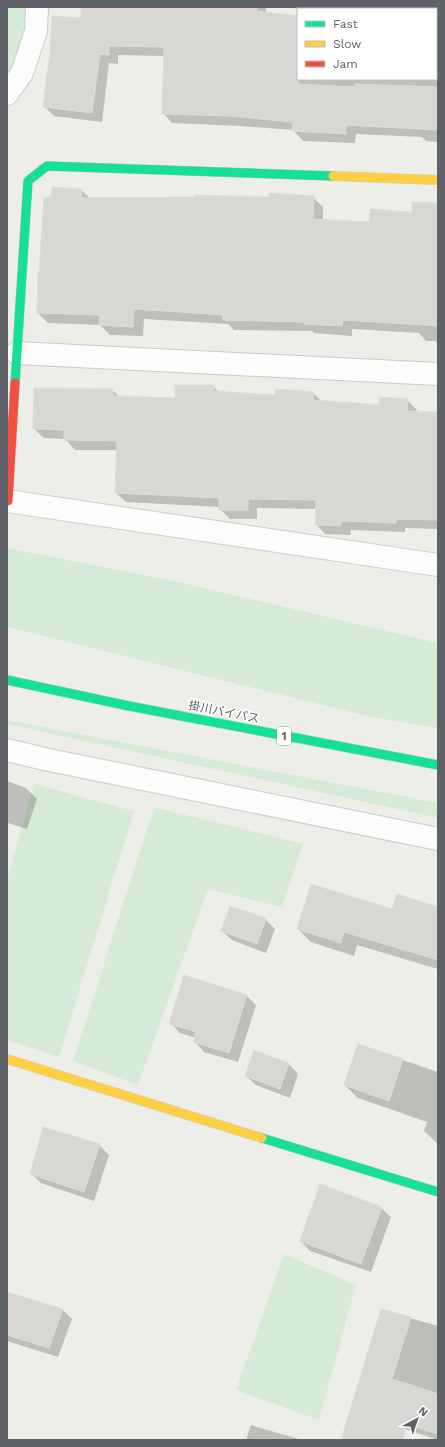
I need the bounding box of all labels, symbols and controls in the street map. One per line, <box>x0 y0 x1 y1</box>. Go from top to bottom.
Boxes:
legend <box>297 8 437 80</box>
text: Fast <box>333 17 358 31</box>
text: Slow <box>333 37 361 51</box>
text: Jam <box>333 57 358 71</box>
street label: 掛川バイパス <box>187 698 261 726</box>
road number: 1 <box>277 727 291 745</box>
north arrow <box>397 1399 437 1439</box>
text: N <box>416 1404 430 1419</box>

